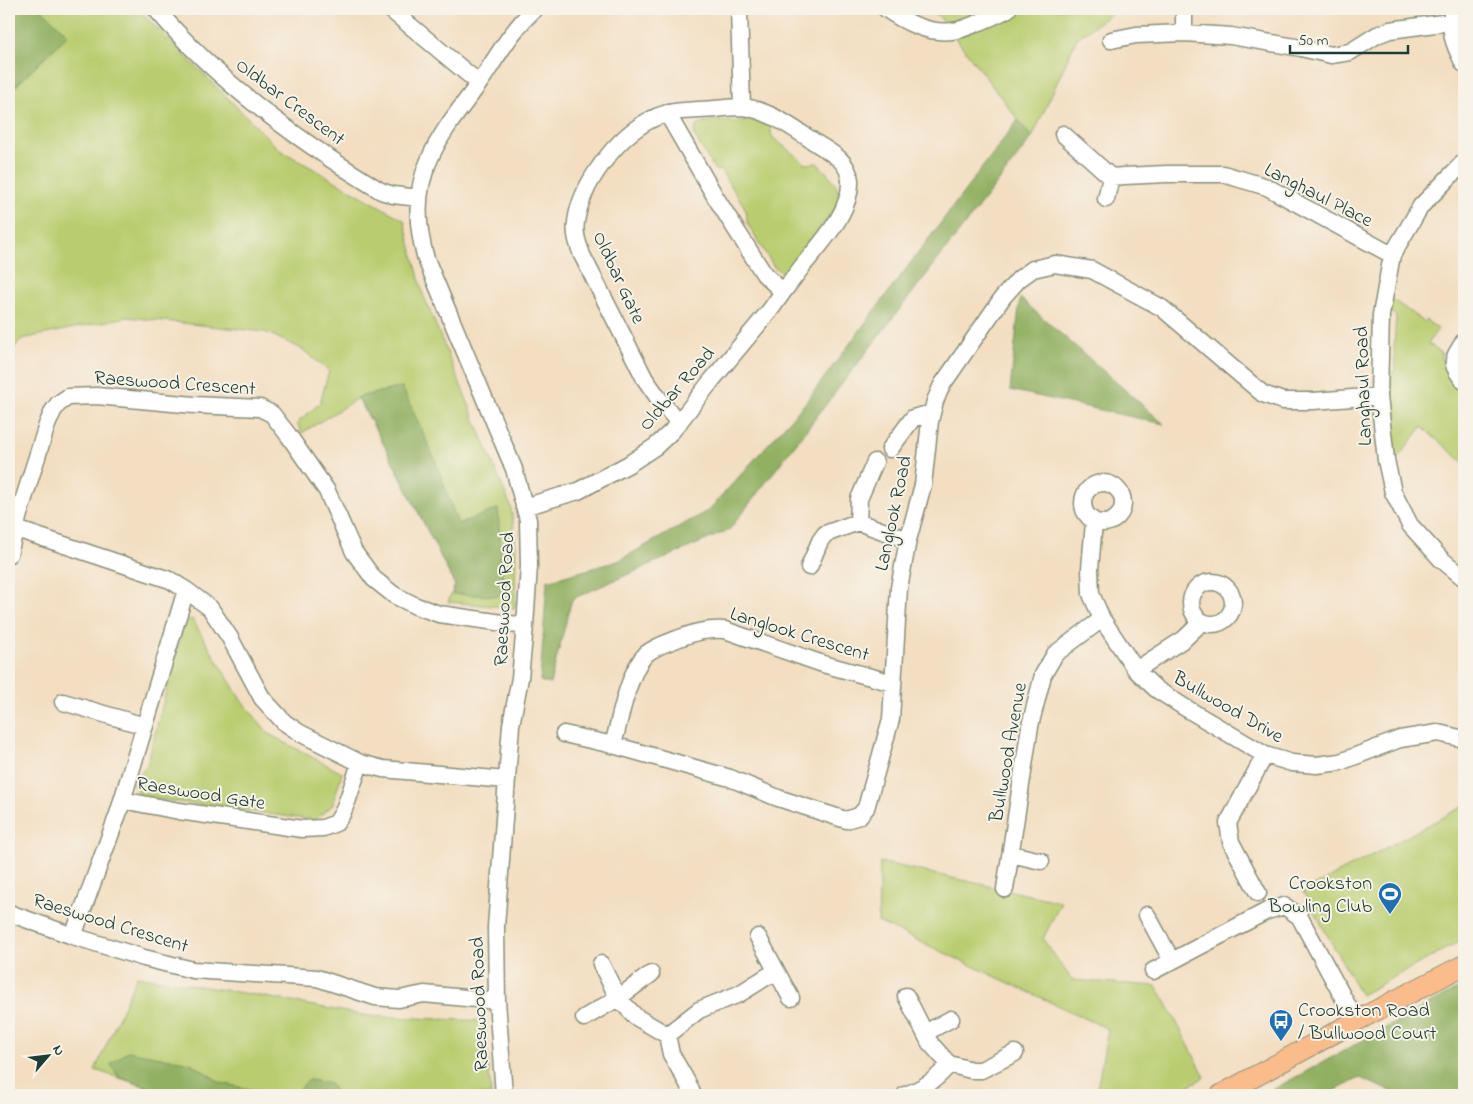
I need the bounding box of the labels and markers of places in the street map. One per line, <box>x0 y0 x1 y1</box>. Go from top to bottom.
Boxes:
place label: Crookston Bowling Club <box>1267 870 1372 923</box>
sports icon: Crookston Bowling Club <box>1377 881 1403 915</box>
place label: Crookston Road / Bullwood Court <box>1298 997 1437 1049</box>
bus stop icon: Crookston Road / Bullwood Court <box>1268 1008 1294 1042</box>

